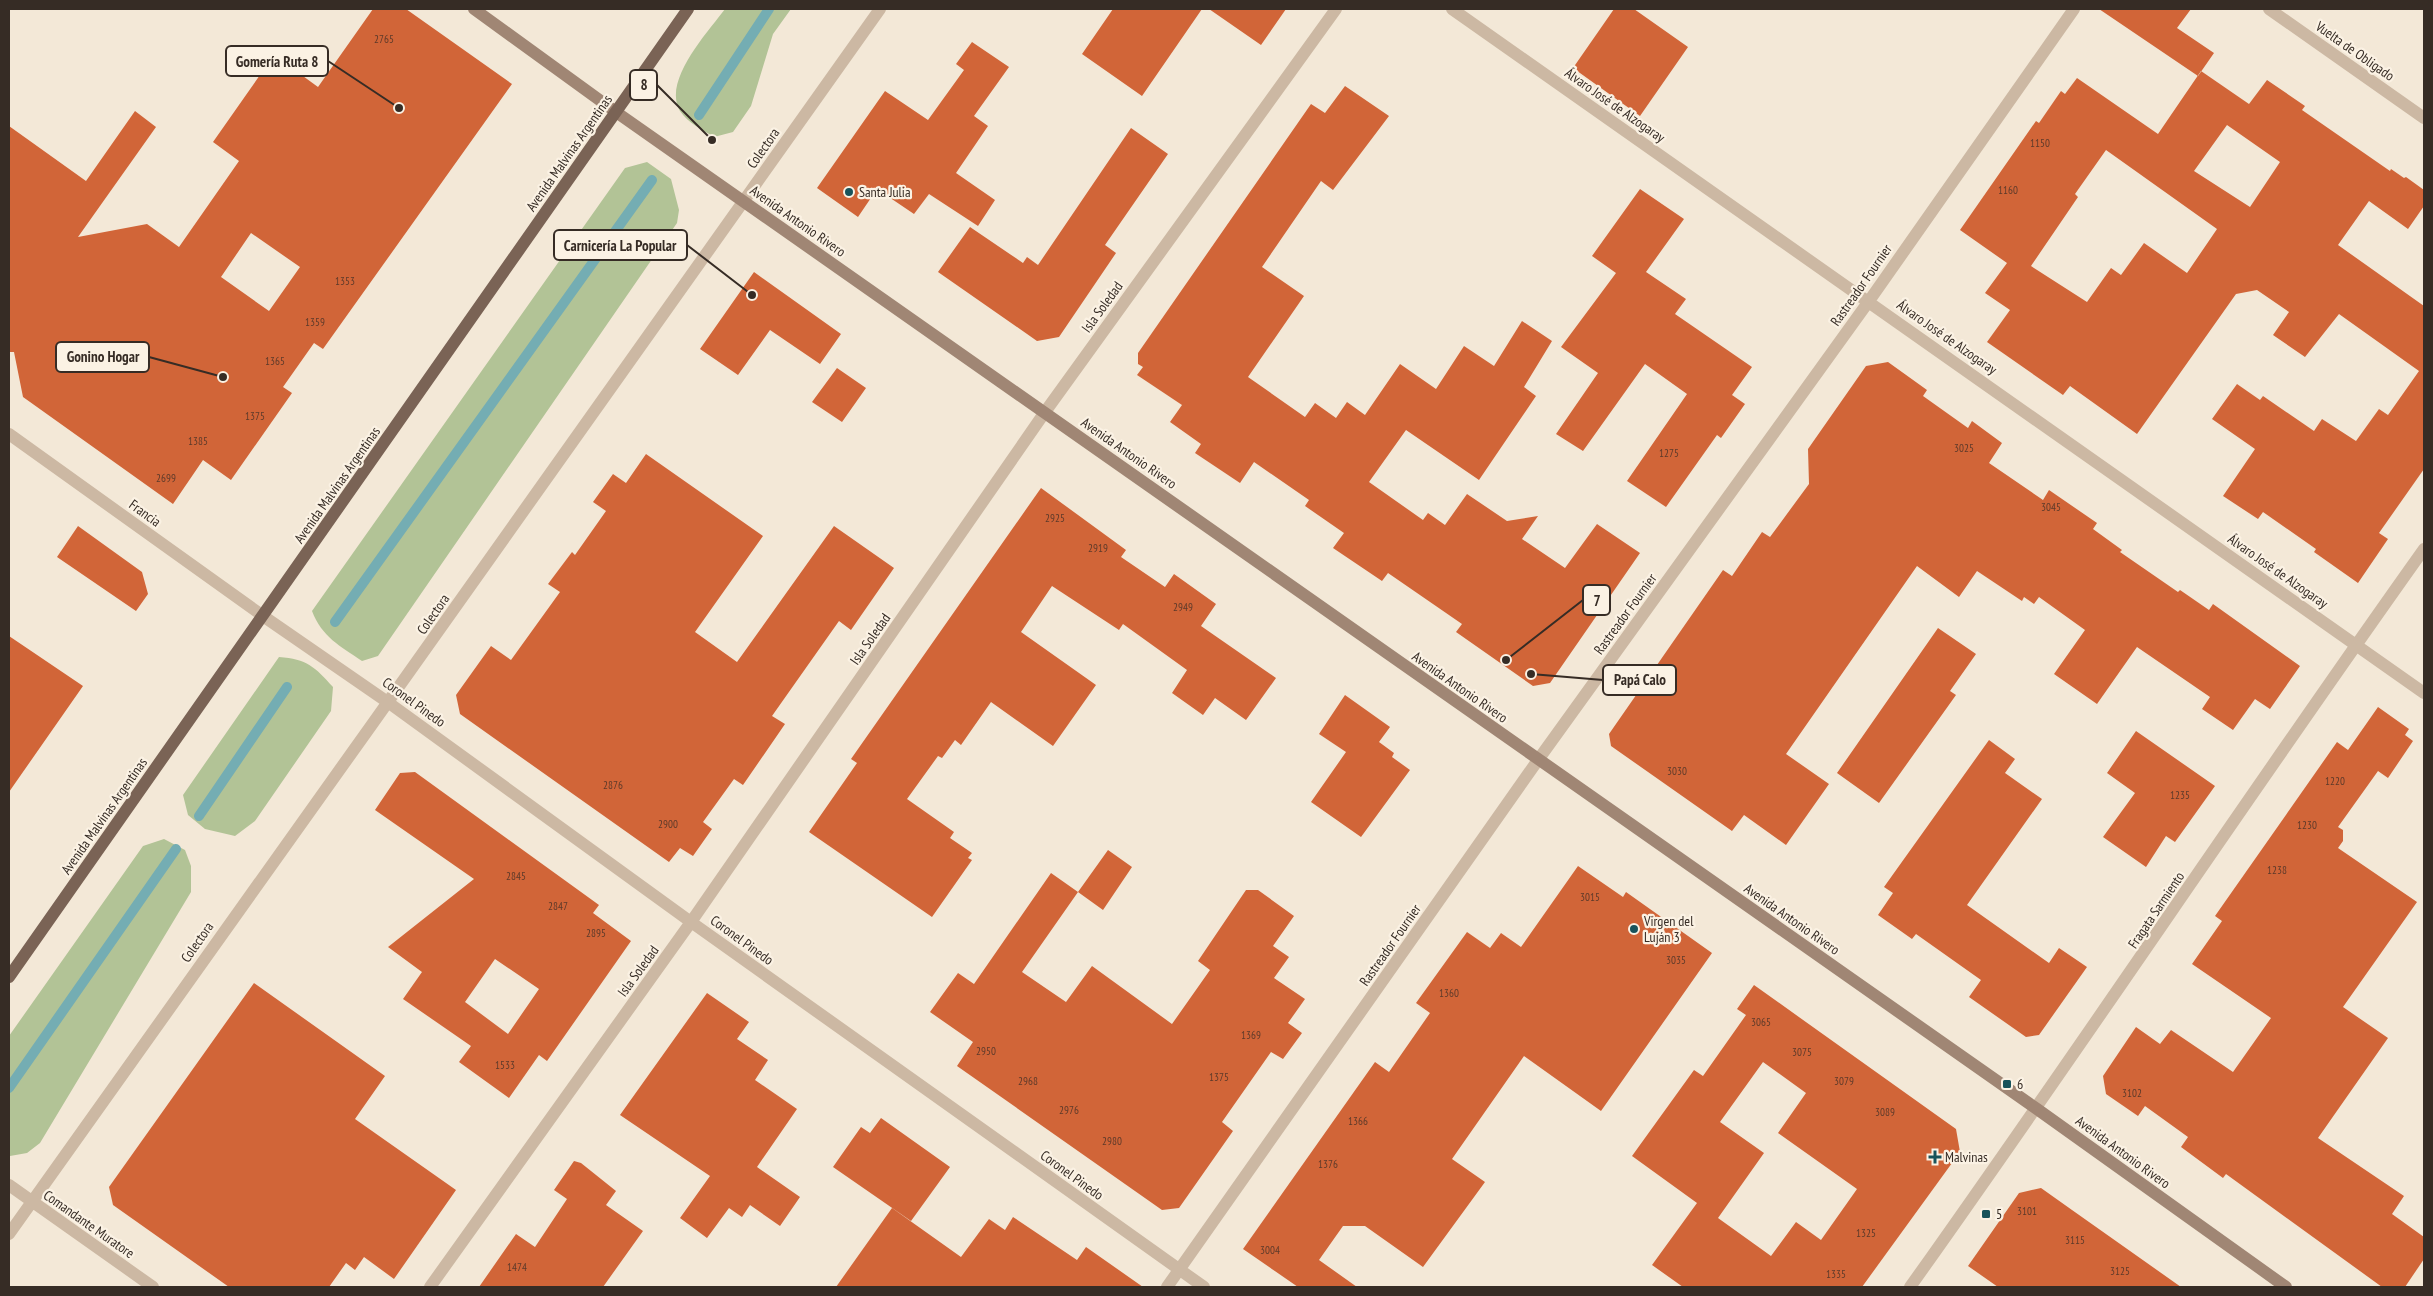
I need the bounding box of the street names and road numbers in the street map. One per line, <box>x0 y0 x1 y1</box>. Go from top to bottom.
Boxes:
street label: Vuelta de Obligado <box>2311 17 2398 85</box>
street label: Álvaro José de Alzogaray <box>1561 64 1669 147</box>
street label: Avenida Malvinas Argentinas <box>522 91 616 215</box>
street label: Colectora <box>743 124 783 172</box>
street label: Avenida Antonio Rivero <box>747 181 849 261</box>
street label: Rastreador Fournier <box>1826 241 1896 329</box>
street label: Isla Soledad <box>1077 278 1127 336</box>
street label: Álvaro José de Alzogaray <box>1893 296 2001 379</box>
street label: Avenida Antonio Rivero <box>1078 413 1180 493</box>
street label: Avenida Malvinas Argentinas <box>290 423 384 547</box>
street label: Francia <box>126 495 164 531</box>
street label: Álvaro José de Alzogaray <box>2224 530 2332 613</box>
street label: Rastreador Fournier <box>1590 570 1660 658</box>
street label: Colectora <box>413 590 453 638</box>
street label: Isla Soledad <box>846 610 894 668</box>
street label: Avenida Antonio Rivero <box>1409 647 1511 727</box>
street label: Coronel Pinedo <box>379 673 449 731</box>
street label: Avenida Malvinas Argentinas <box>57 754 151 878</box>
street label: Fragata Sarmiento <box>2124 868 2188 952</box>
street label: Avenida Antonio Rivero <box>1741 879 1843 959</box>
street label: Rastreador Fournier <box>1355 901 1425 989</box>
street label: Coronel Pinedo <box>707 911 777 969</box>
street label: Colectora <box>177 918 217 966</box>
street label: Isla Soledad <box>613 942 663 1000</box>
street label: Avenida Antonio Rivero <box>2072 1112 2174 1192</box>
street label: Coronel Pinedo <box>1037 1146 1107 1204</box>
street label: Comandante Muratore <box>40 1186 138 1262</box>

